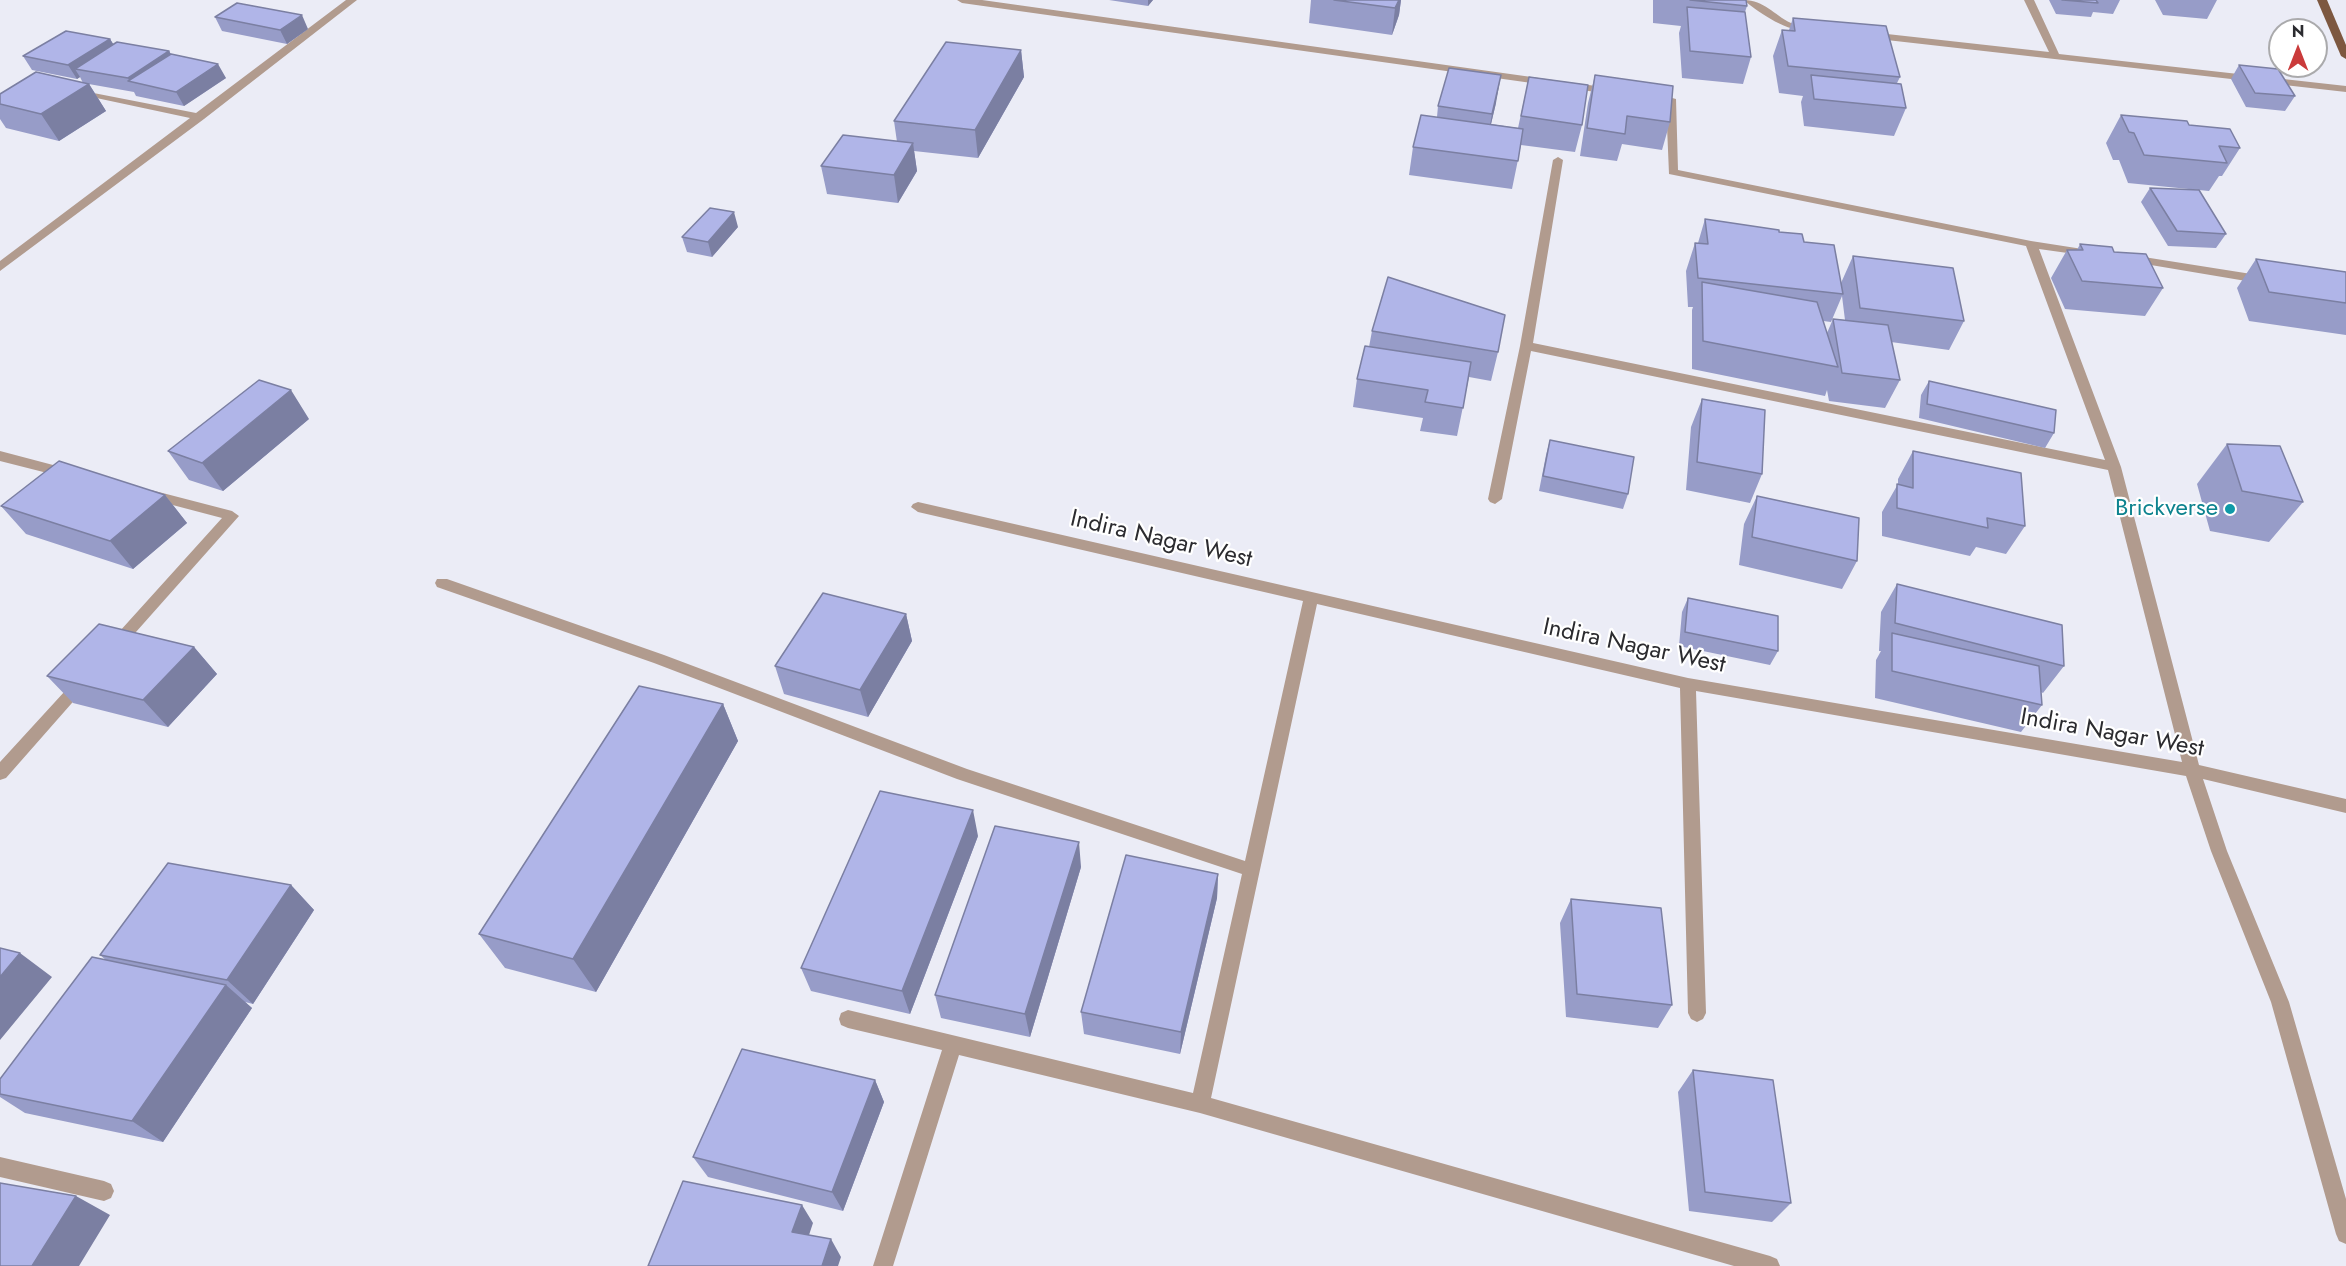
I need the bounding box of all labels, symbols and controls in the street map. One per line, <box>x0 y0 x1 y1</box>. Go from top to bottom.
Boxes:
north arrow <box>2268 18 2328 78</box>
text: N <box>2292 20 2304 43</box>
place label: Brickverse <box>2115 495 2218 523</box>
marker: Brickverse <box>2223 502 2237 516</box>
street label: Indira Nagar West <box>1067 505 1255 575</box>
street label: Indira Nagar West <box>1540 614 1728 680</box>
street label: Indira Nagar West <box>2018 704 2206 764</box>

